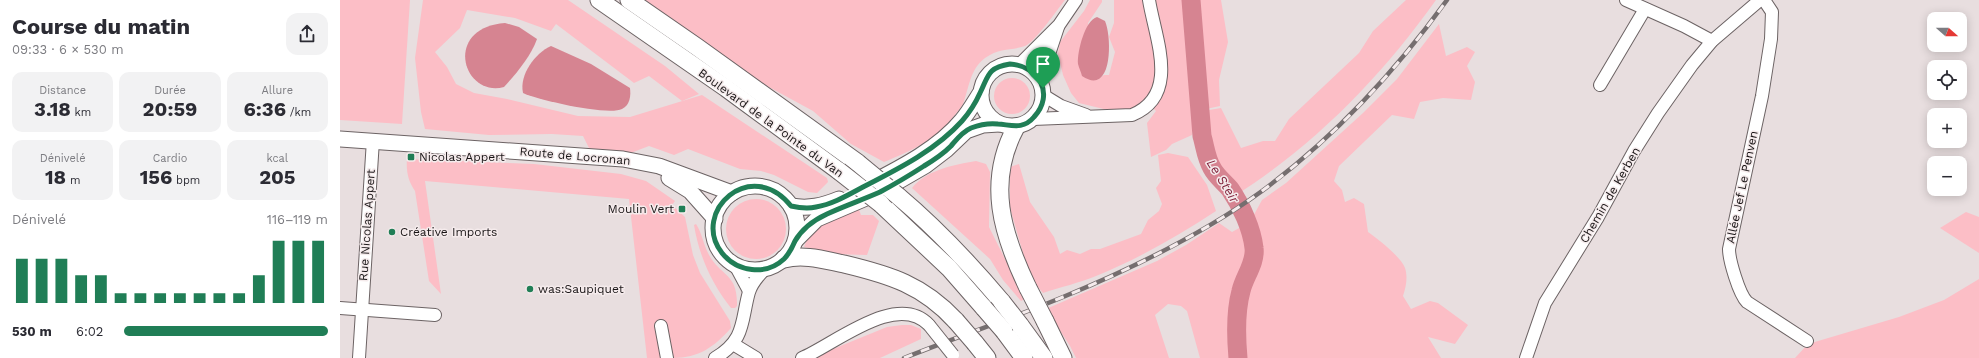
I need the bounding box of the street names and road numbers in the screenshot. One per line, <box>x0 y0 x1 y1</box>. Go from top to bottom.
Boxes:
street label: Boulevard de la Pointe du Van <box>696 66 846 180</box>
street label: Allée Jef Le Penven <box>1723 129 1761 245</box>
street label: Route de Locronan <box>519 144 631 168</box>
street label: Chemin de Kerben <box>1577 145 1643 245</box>
street label: Rue Nicolas Appert <box>356 169 378 281</box>

